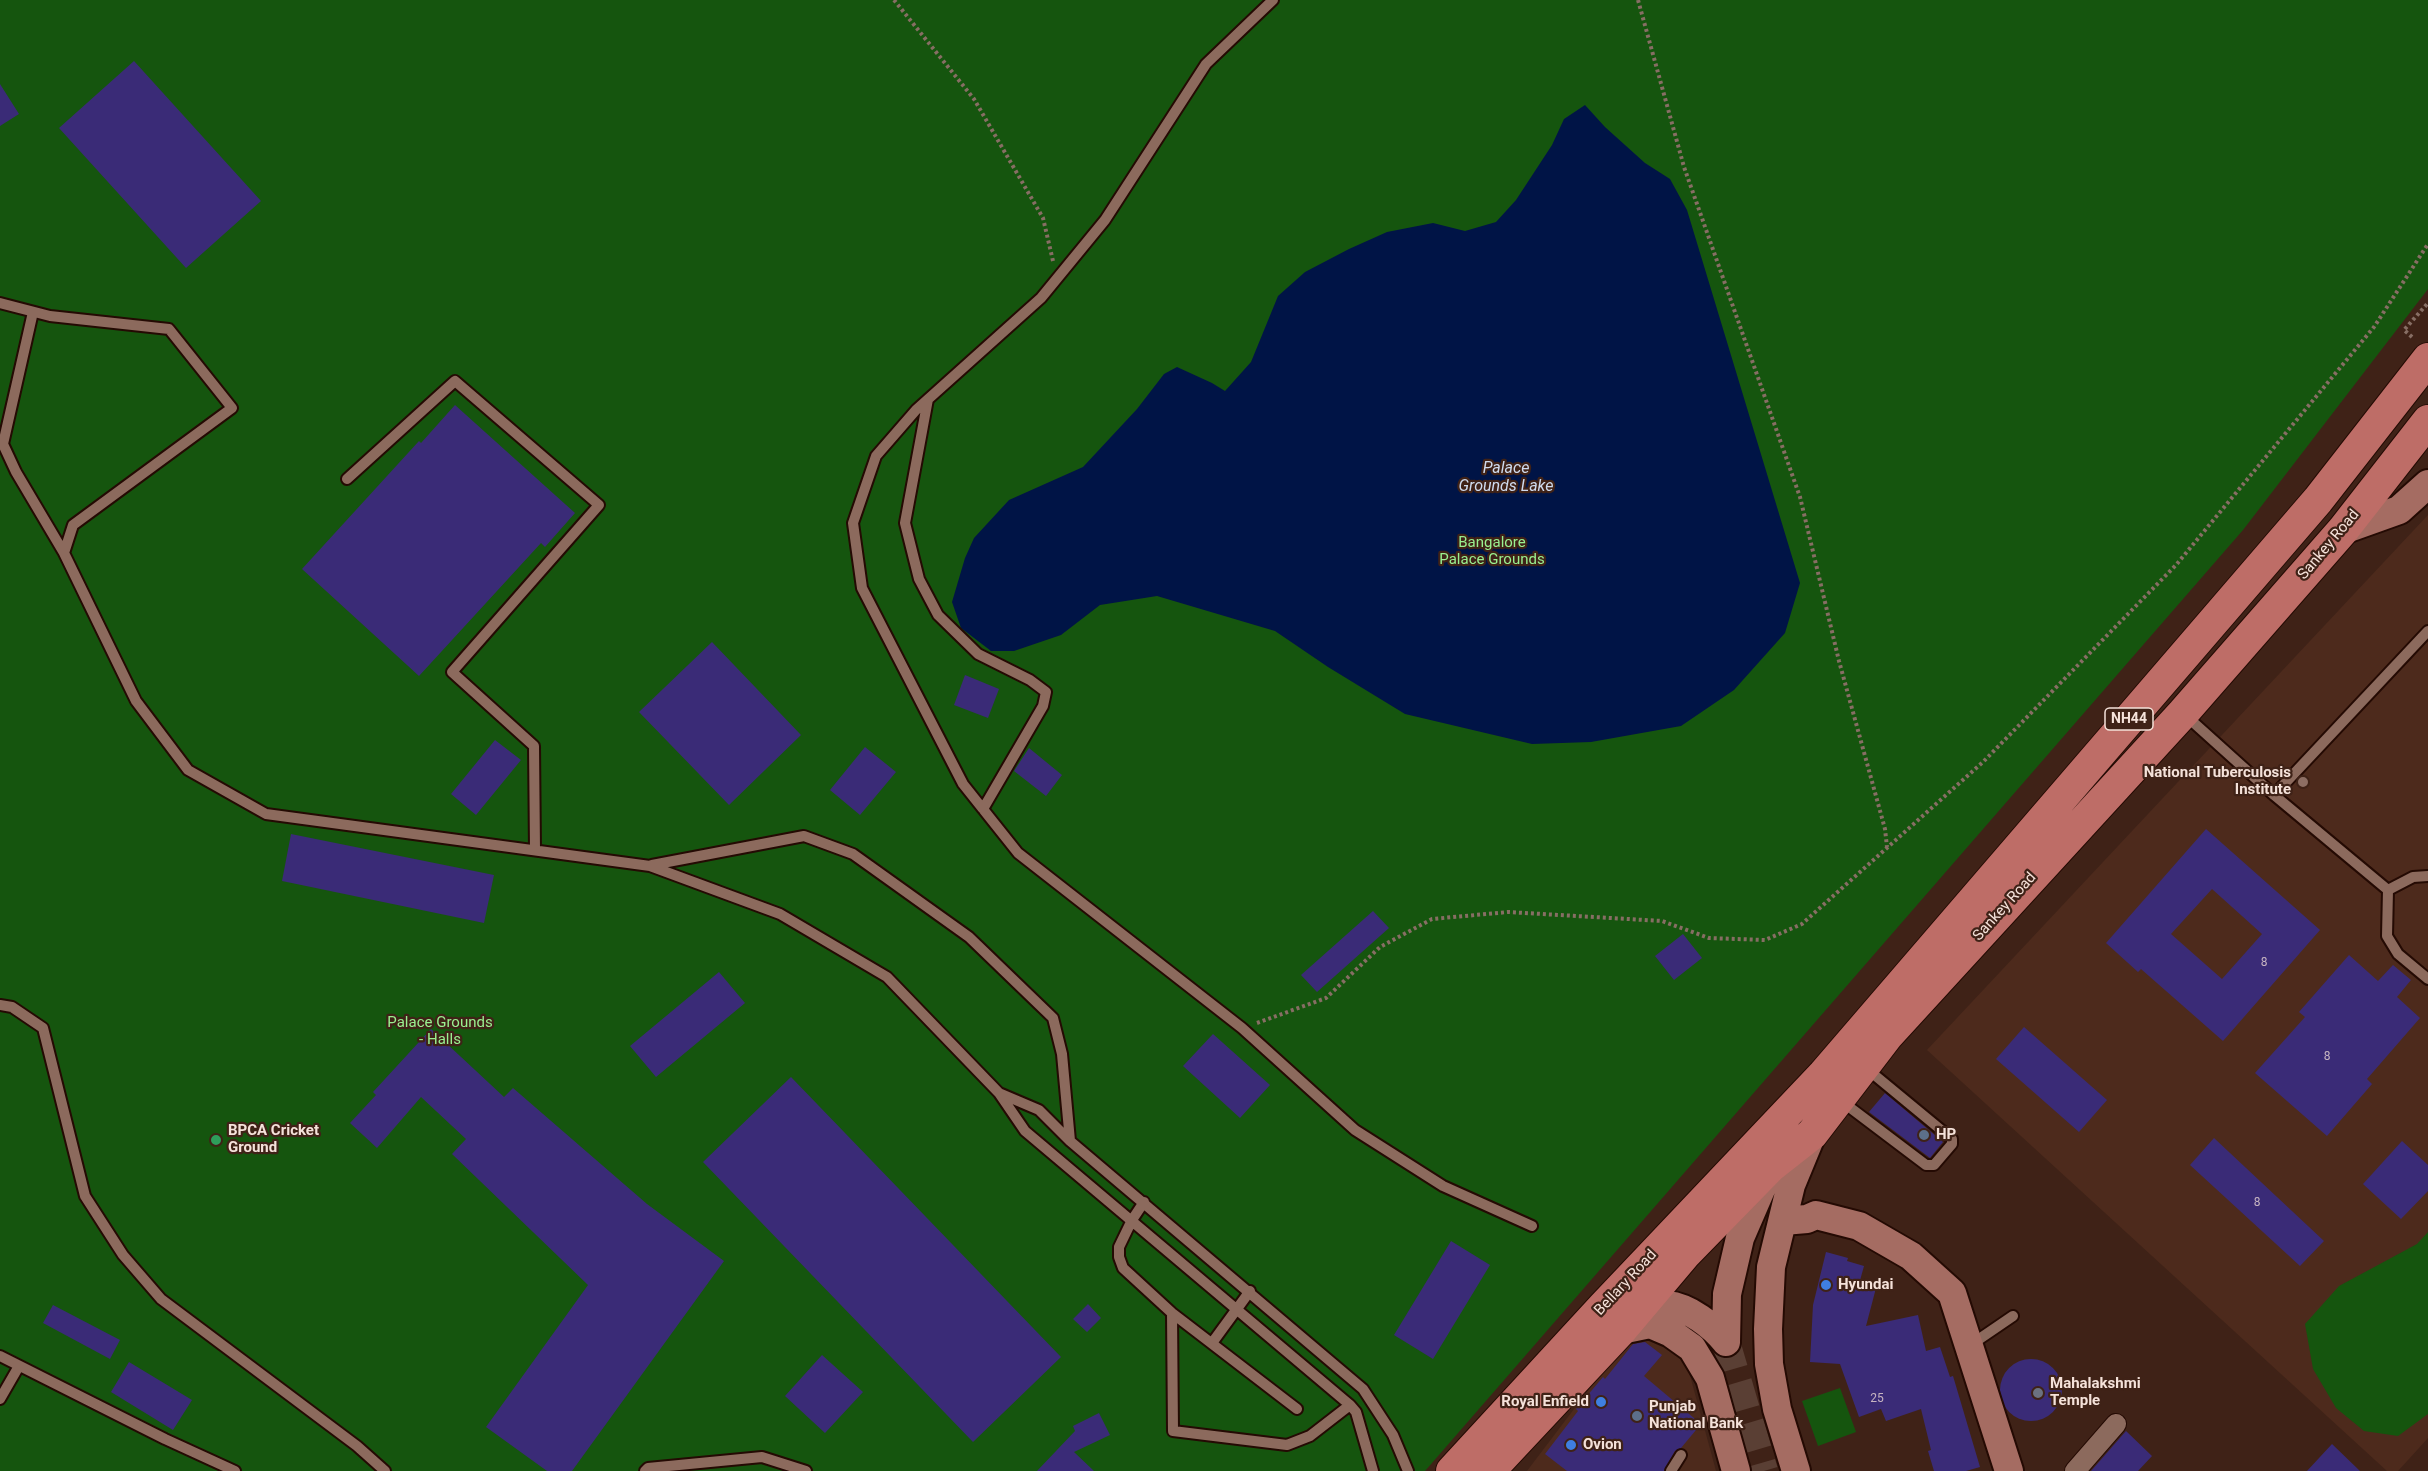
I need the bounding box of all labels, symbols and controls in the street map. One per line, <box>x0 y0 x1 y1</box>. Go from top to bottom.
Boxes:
water label: Palace Grounds Lake <box>1458 459 1554 497</box>
street label: Sankey Road <box>2294 506 2364 584</box>
park label: Bangalore Palace Grounds <box>1439 534 1545 569</box>
road number: NH44 <box>2105 708 2153 730</box>
place label: National Tuberculosis Institute <box>2144 764 2291 799</box>
marker: National Tuberculosis Institute <box>2296 775 2310 789</box>
street label: Sankey Road <box>1970 869 2040 945</box>
house number: 8 <box>2261 956 2267 970</box>
park label: Palace Grounds - Halls <box>387 1014 493 1049</box>
house number: 8 <box>2324 1050 2330 1064</box>
place label: BPCA Cricket Ground <box>228 1122 319 1157</box>
place label: HP <box>1936 1126 1956 1144</box>
marker: HP <box>1917 1128 1931 1142</box>
marker: BPCA Cricket Ground <box>209 1133 223 1147</box>
house number: 8 <box>2254 1196 2260 1210</box>
street label: Bellary Road <box>1591 1246 1661 1320</box>
place label: Hyundai <box>1838 1276 1893 1294</box>
marker: Hyundai <box>1819 1278 1833 1292</box>
place label: Mahalakshmi Temple <box>2050 1375 2141 1410</box>
marker: Mahalakshmi Temple <box>2031 1386 2045 1400</box>
house number: 25 <box>1870 1392 1884 1406</box>
place label: Royal Enfield <box>1501 1393 1589 1411</box>
marker: Royal Enfield <box>1594 1395 1608 1409</box>
place label: Punjab National Bank <box>1649 1398 1743 1433</box>
marker: Punjab National Bank <box>1630 1409 1644 1423</box>
place label: Ovion <box>1583 1436 1622 1454</box>
marker: Ovion <box>1564 1438 1578 1452</box>

